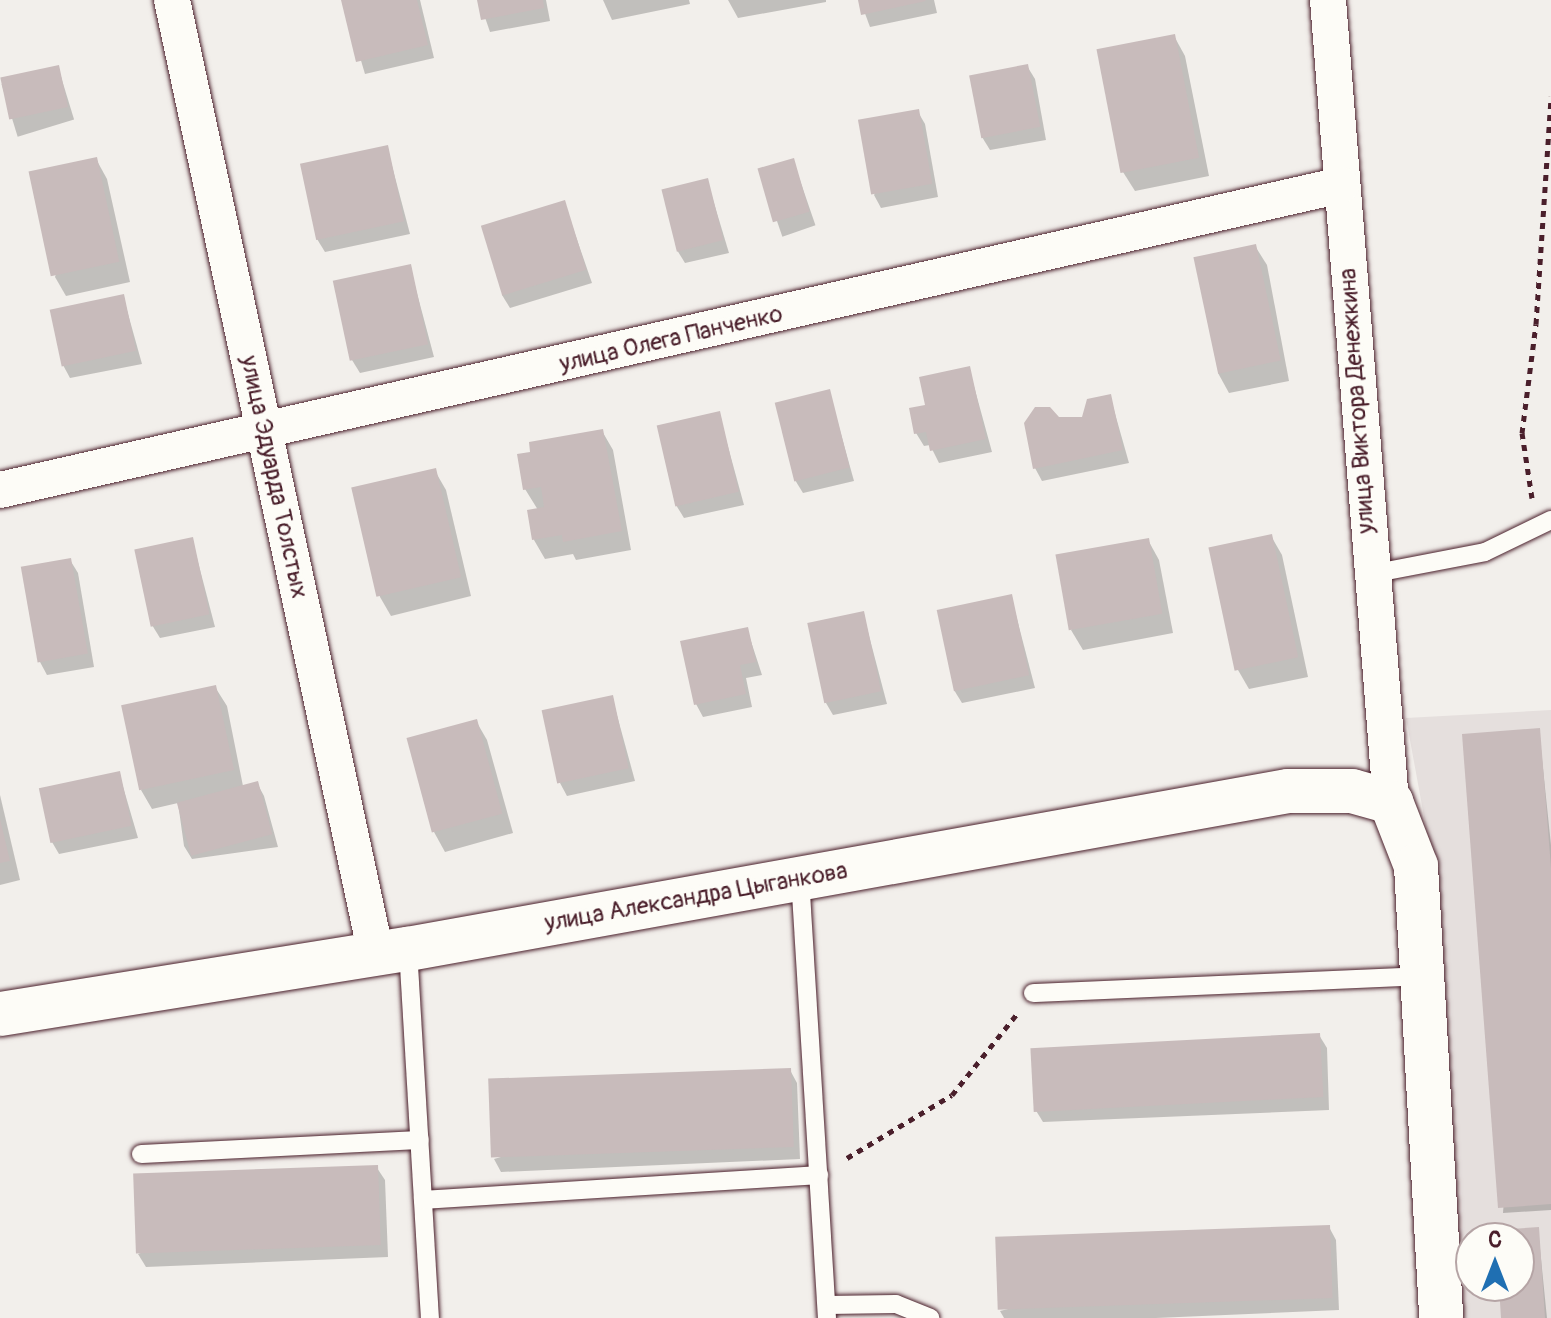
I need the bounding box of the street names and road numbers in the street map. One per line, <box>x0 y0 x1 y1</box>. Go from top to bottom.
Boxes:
street label: улица Виктора Денежкина <box>1333 267 1381 535</box>
street label: улица Олега Панченко <box>557 299 785 379</box>
street label: улица Эдуарда Толстых <box>234 353 314 601</box>
street label: улица Александра Цыганкова <box>542 856 850 938</box>

